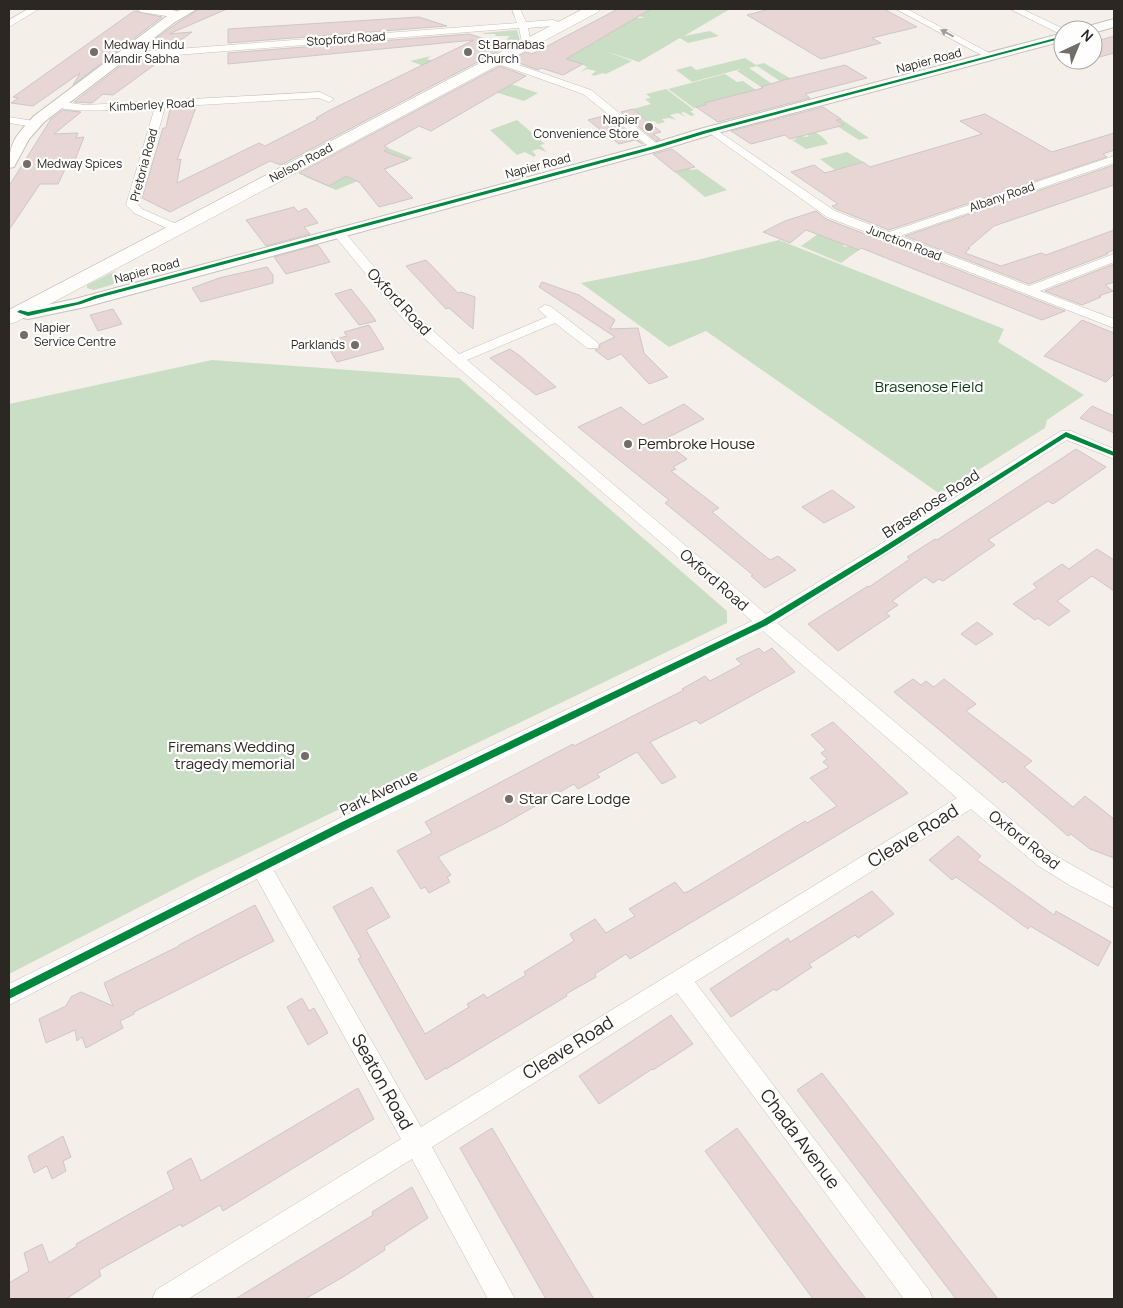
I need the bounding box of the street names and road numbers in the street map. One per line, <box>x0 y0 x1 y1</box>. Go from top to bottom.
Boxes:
street label: Stopford Road <box>306 27 386 50</box>
street label: Napier Road <box>894 44 963 77</box>
street label: Kimberley Road <box>109 94 195 115</box>
street label: Pretoria Road <box>126 127 161 203</box>
street label: Nelson Road <box>266 139 335 186</box>
street label: Napier Road <box>503 149 572 182</box>
street label: Albany Road <box>967 177 1037 216</box>
street label: Junction Road <box>864 220 944 265</box>
street label: Napier Road <box>112 254 181 287</box>
street label: Oxford Road <box>363 263 436 340</box>
street label: Brasenose Road <box>878 464 983 543</box>
street label: Oxford Road <box>675 544 753 615</box>
street label: Park Avenue <box>336 765 421 820</box>
street label: Cleave Road <box>863 798 962 873</box>
street label: Oxford Road <box>984 805 1064 874</box>
street label: Cleave Road <box>518 1010 617 1085</box>
street label: Seaton Road <box>347 1029 419 1134</box>
street label: Chada Avenue <box>755 1083 846 1193</box>

